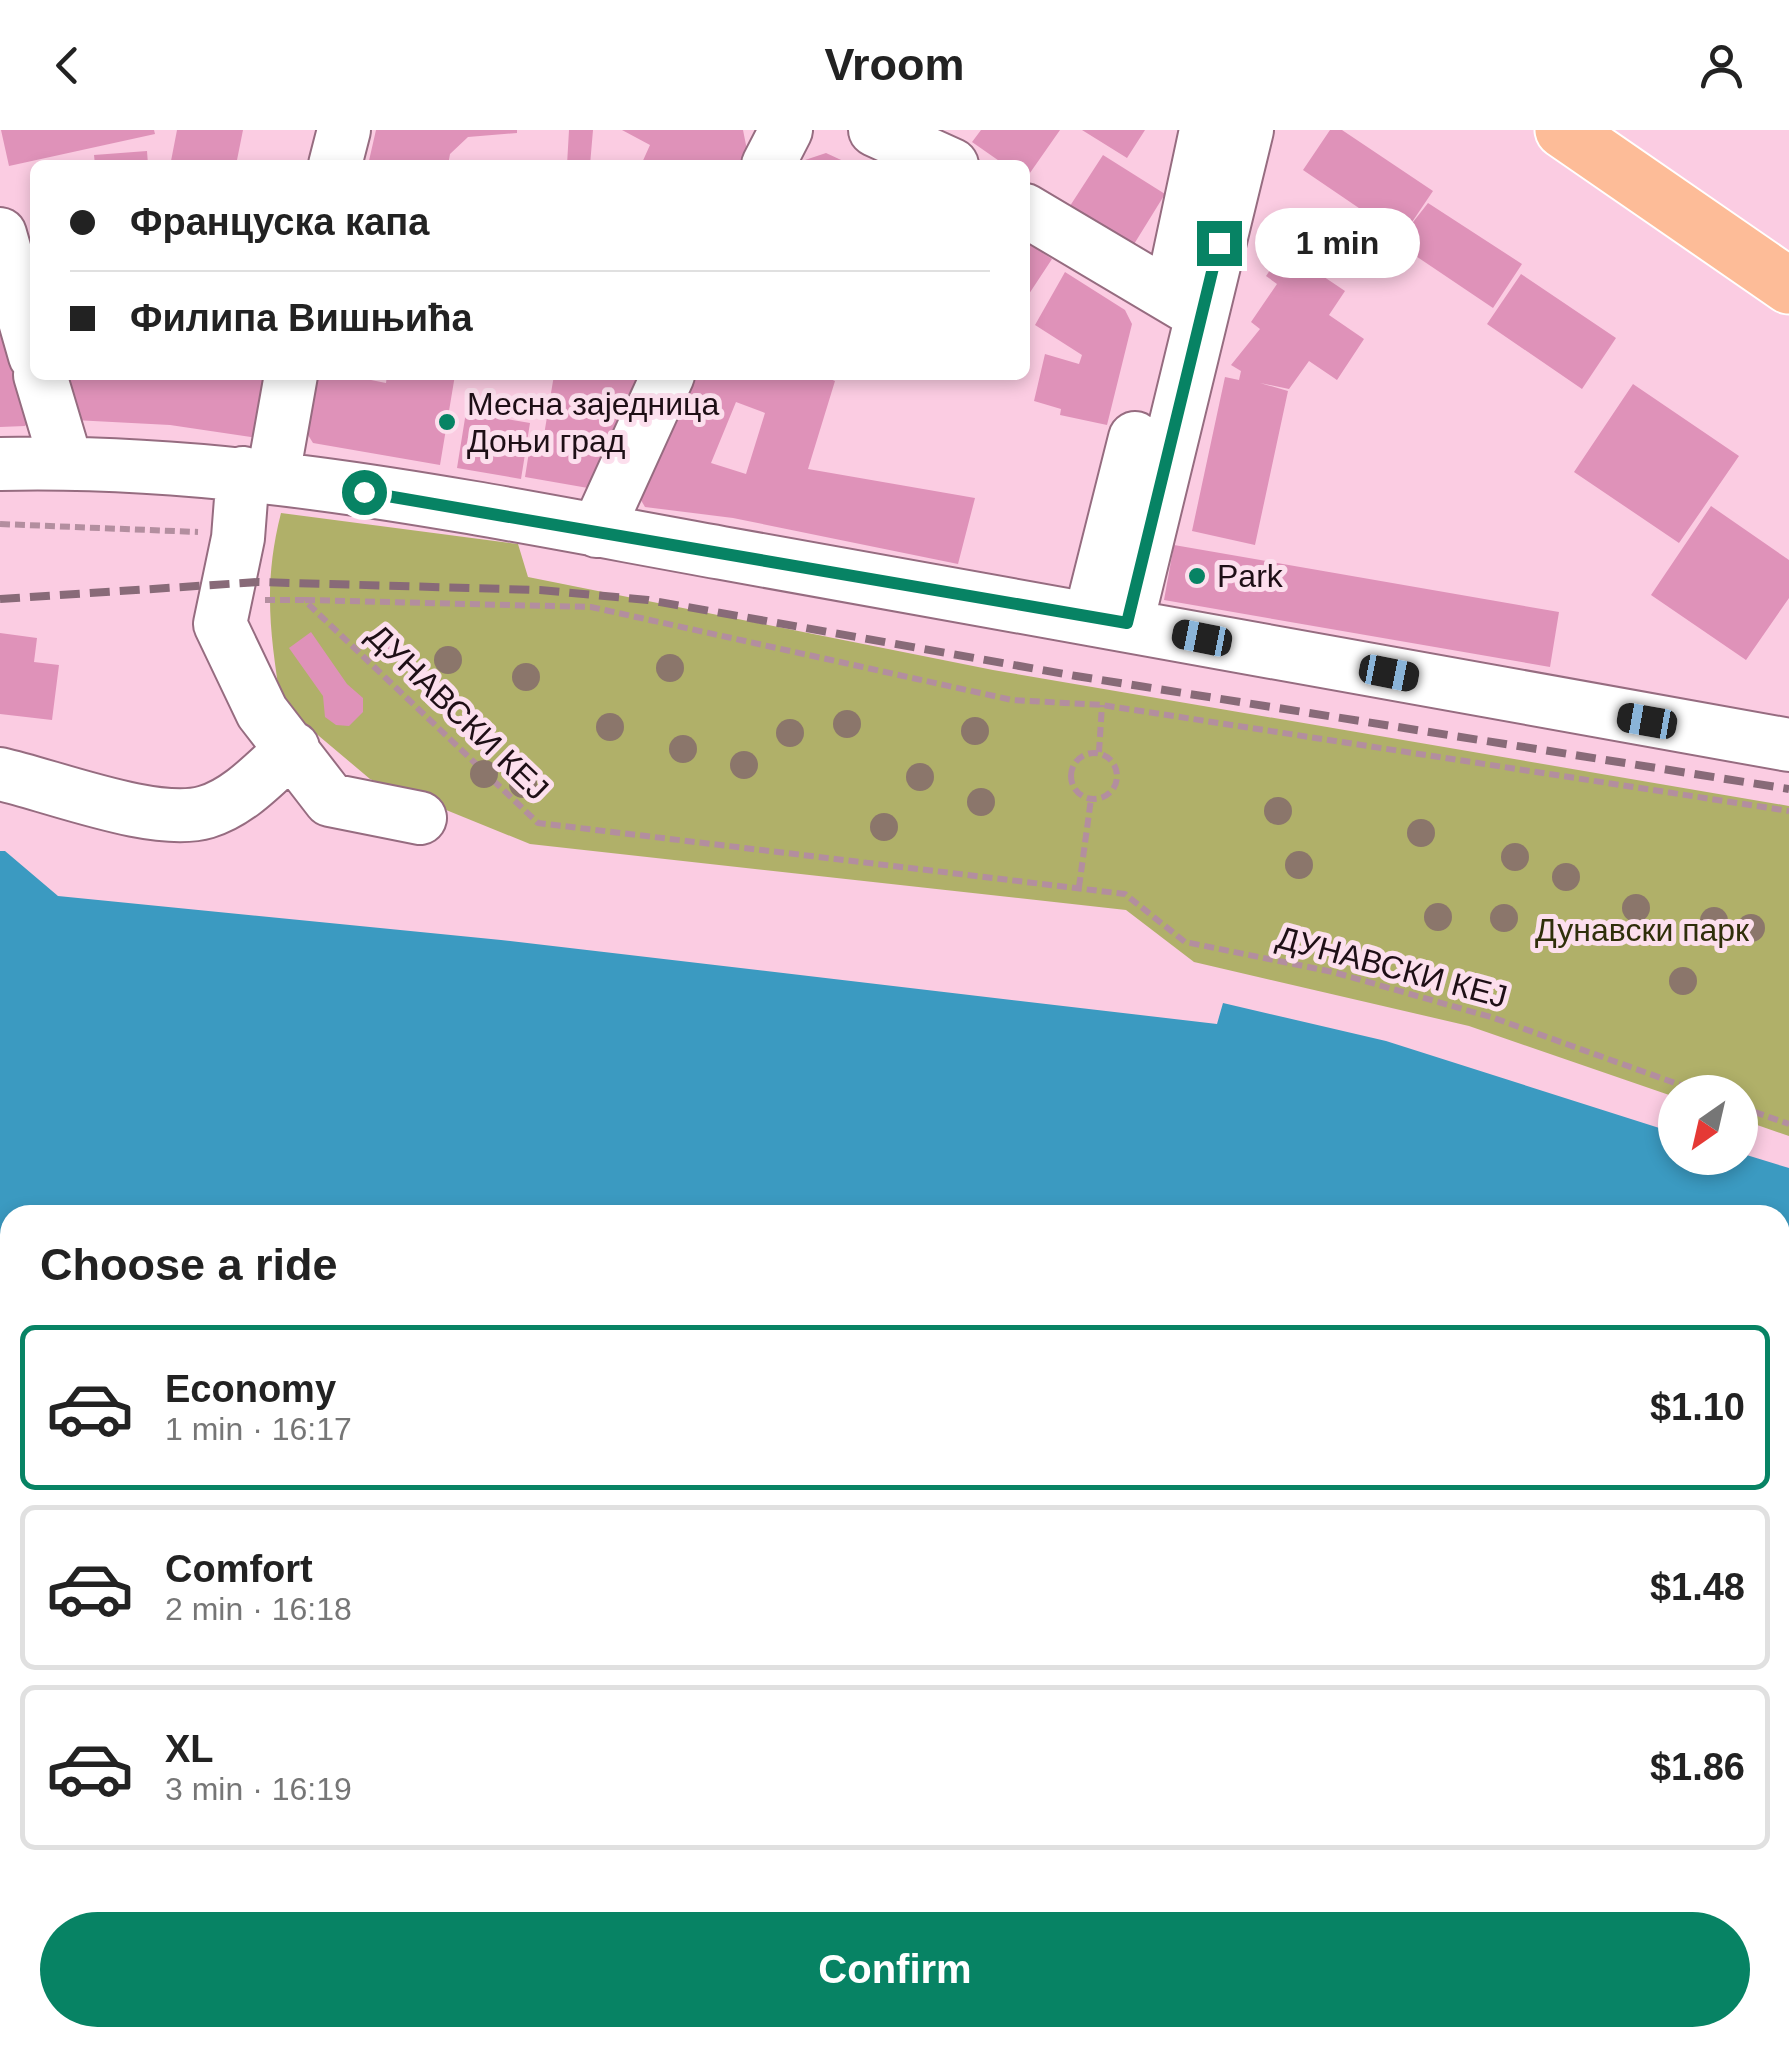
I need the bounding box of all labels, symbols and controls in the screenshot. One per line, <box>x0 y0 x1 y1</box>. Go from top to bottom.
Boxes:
icon: back <box>40 38 95 93</box>
icon: person <box>1694 38 1749 93</box>
text: Vroom <box>824 39 965 90</box>
text: Француска капа <box>130 201 429 243</box>
callout: 1 min <box>1254 208 1419 278</box>
route end <box>1197 221 1242 266</box>
text: 1 min <box>1296 225 1379 261</box>
text: Филипа Вишњића <box>130 297 473 339</box>
place label: Месна заједница Доњи град <box>467 386 719 459</box>
marker: Месна заједница Доњи град <box>436 411 458 433</box>
route start <box>342 470 387 515</box>
place label: Park <box>1217 558 1284 594</box>
marker: Park <box>1186 565 1208 587</box>
street label: ДУНАВСКИ КЕЈ <box>360 617 556 807</box>
car <box>1170 618 1234 658</box>
car <box>1357 653 1421 693</box>
car <box>1615 701 1679 741</box>
park label: Дунавски парк <box>1535 912 1750 948</box>
street label: ДУНАВСКИ КЕЈ <box>1273 919 1511 1015</box>
north arrow <box>1658 1075 1758 1175</box>
map controls <box>1658 1075 1758 1175</box>
text: Choose a ride <box>40 1239 338 1290</box>
icon: car <box>45 1363 135 1453</box>
text: Economy <box>165 1368 336 1410</box>
text: $1.10 <box>1650 1386 1745 1428</box>
text: 1 min · 16:17 <box>165 1411 352 1447</box>
icon: car <box>45 1543 135 1633</box>
text: Comfort <box>165 1548 313 1590</box>
text: $1.48 <box>1650 1566 1745 1608</box>
text: 2 min · 16:18 <box>165 1591 352 1627</box>
icon: car <box>45 1723 135 1813</box>
text: XL <box>165 1728 214 1770</box>
text: $1.86 <box>1650 1746 1745 1788</box>
text: 3 min · 16:19 <box>165 1771 352 1807</box>
button: Confirm <box>40 1912 1750 2027</box>

